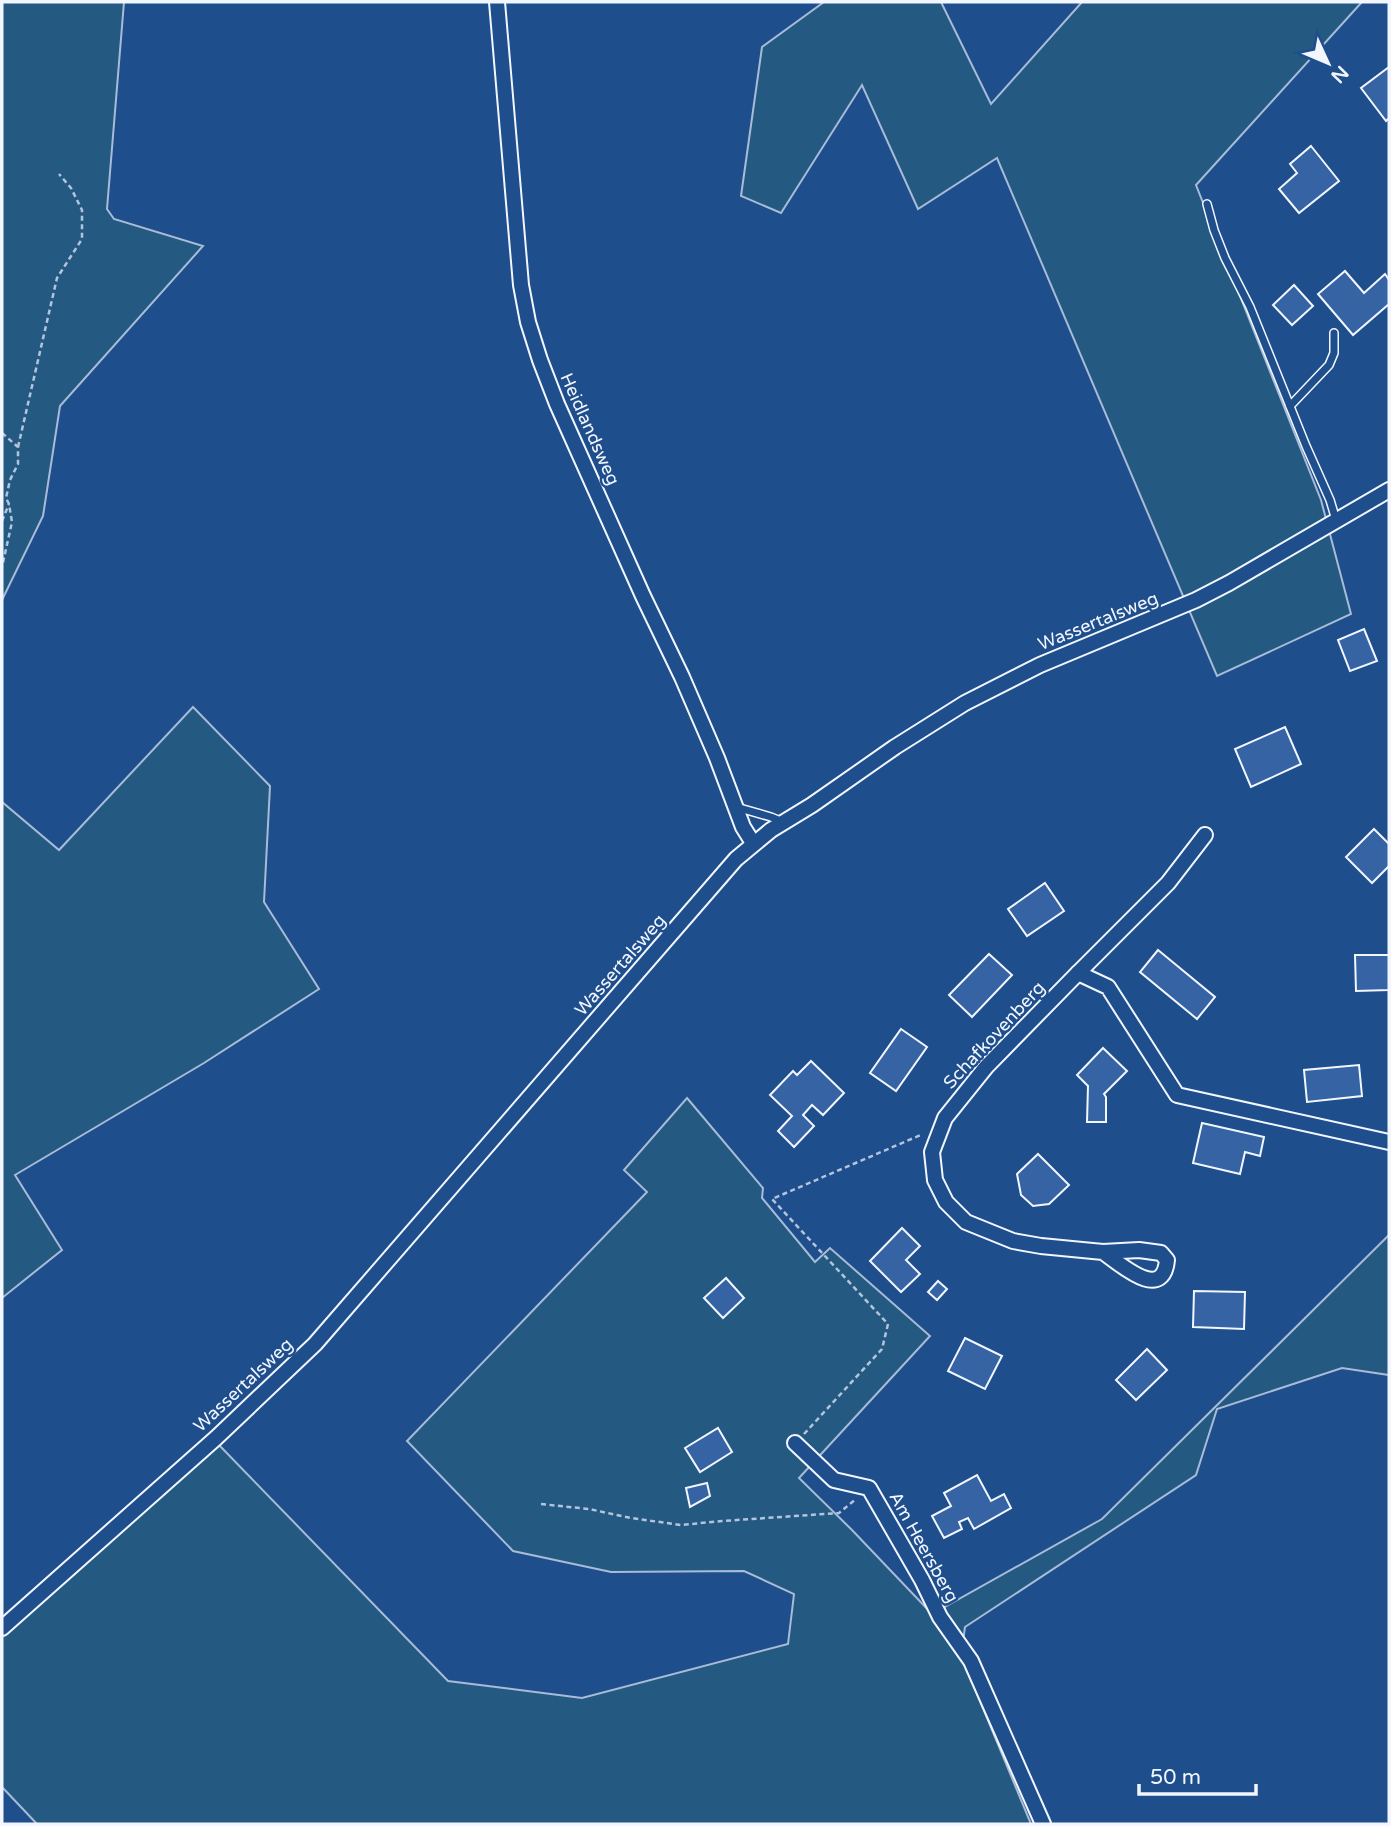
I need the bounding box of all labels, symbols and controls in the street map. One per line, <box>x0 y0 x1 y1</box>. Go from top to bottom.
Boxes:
north arrow <box>1293 28 1363 98</box>
text: N <box>1326 61 1353 87</box>
street label: Heidlandsweg <box>555 369 625 489</box>
street label: Wassertalsweg <box>1035 587 1161 655</box>
street label: Wassertalsweg <box>570 910 670 1020</box>
street label: Schafkovenberg <box>939 977 1049 1093</box>
street label: Wassertalsweg <box>189 1333 297 1437</box>
street label: Am Heersberg <box>884 1488 964 1606</box>
scale bar <box>1139 1752 1256 1796</box>
text: 50 m <box>1150 1765 1201 1790</box>

